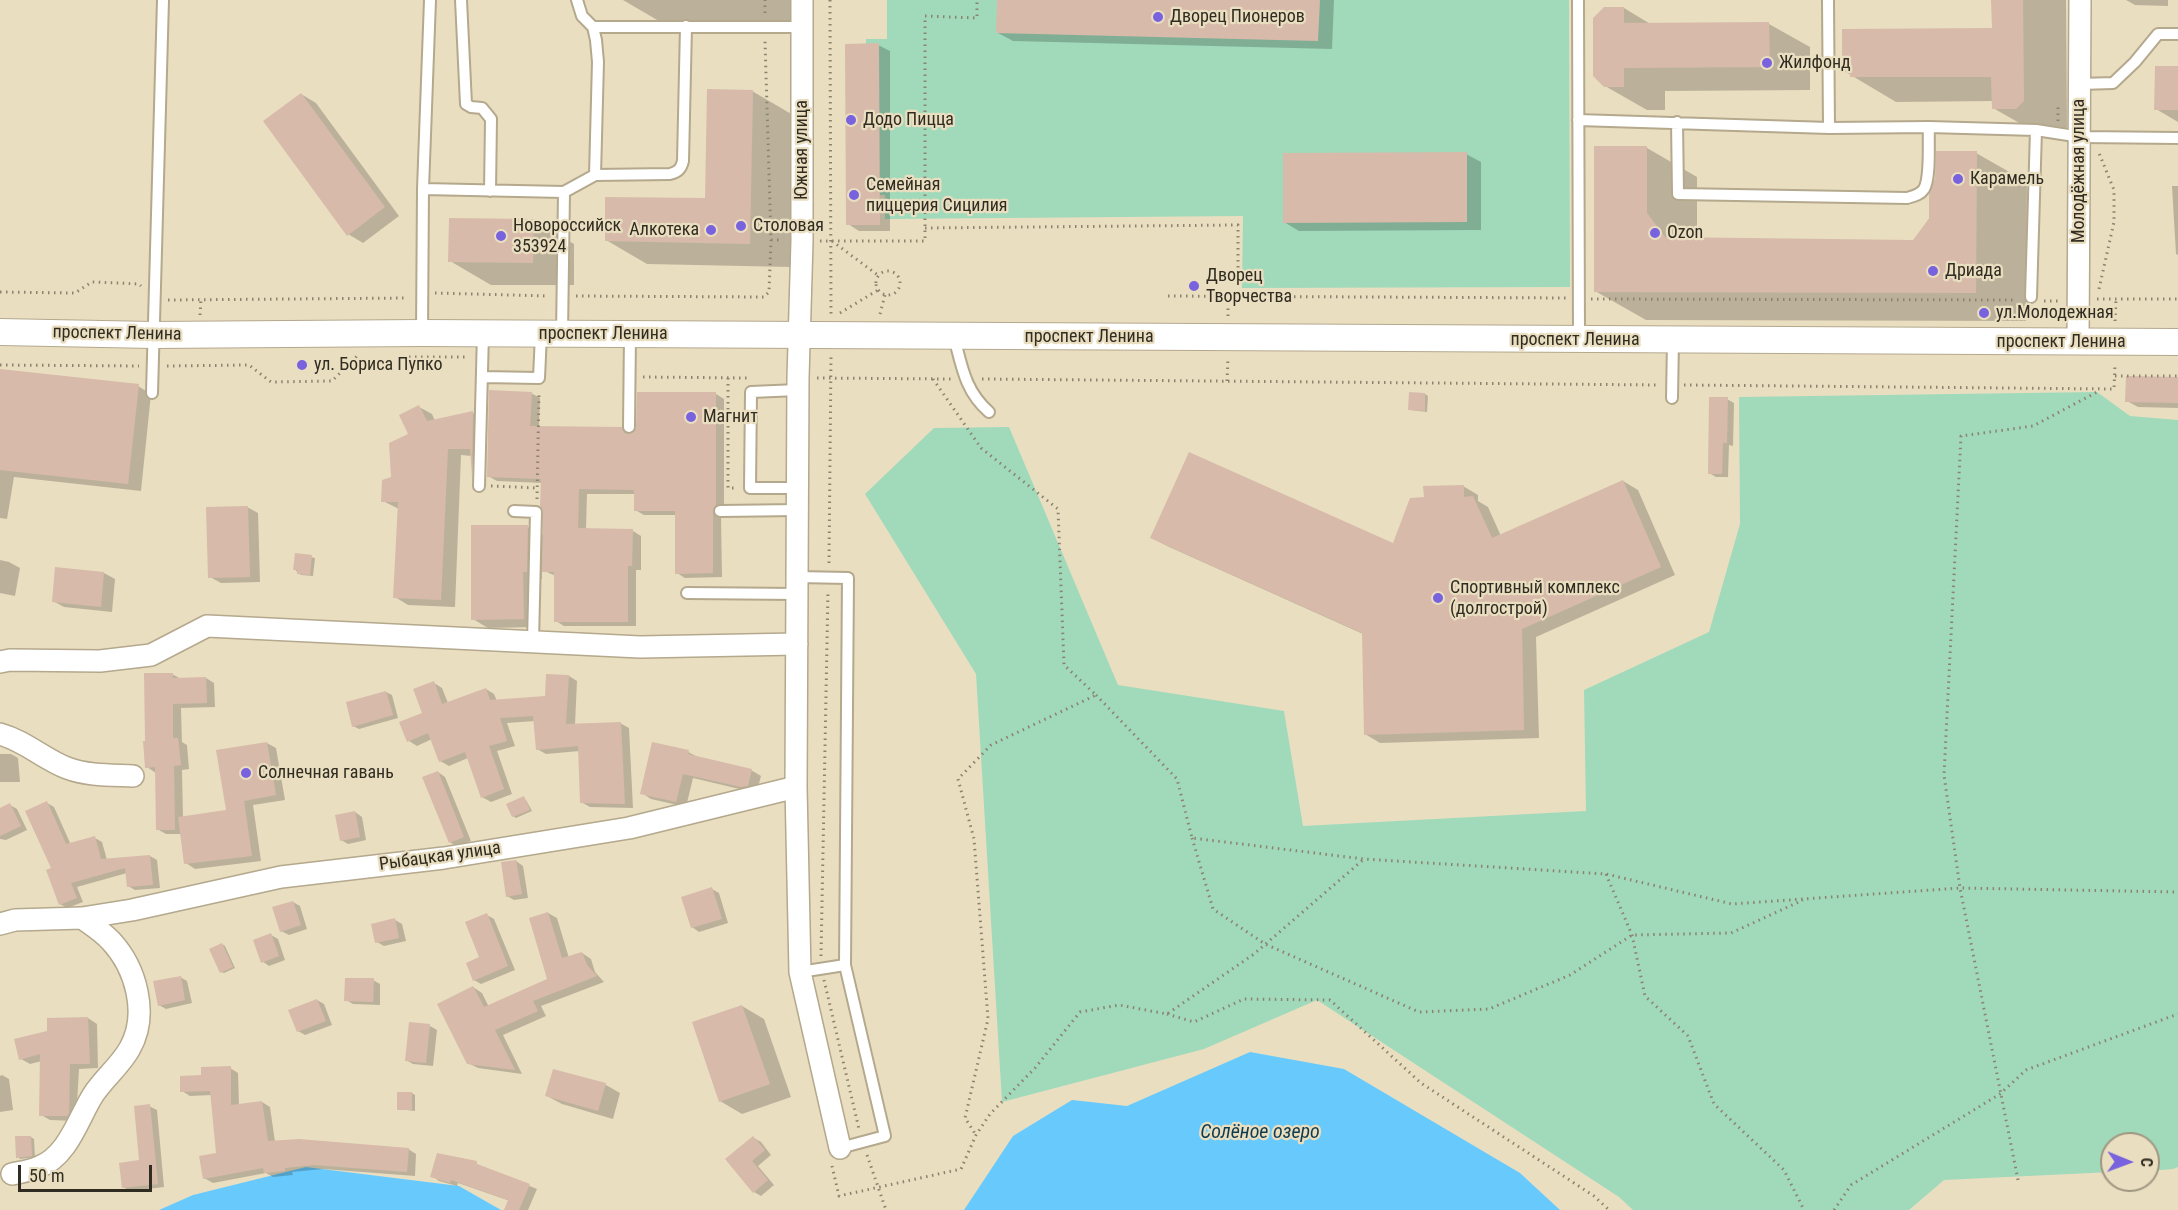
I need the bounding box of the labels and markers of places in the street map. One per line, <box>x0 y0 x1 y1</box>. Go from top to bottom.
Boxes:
place label: Дворец Пионеров <box>1170 6 1305 28</box>
marker: Дворец Пионеров <box>1151 10 1165 24</box>
place label: Жилфонд <box>1779 52 1851 74</box>
marker: Жилфонд <box>1760 56 1774 70</box>
place label: Додо Пицца <box>863 109 954 131</box>
marker: Додо Пицца <box>844 113 858 127</box>
place label: Карамель <box>1970 168 2044 190</box>
marker: Карамель <box>1951 172 1965 186</box>
place label: Семейная пиццерия Сицилия <box>866 174 1008 216</box>
marker: Семейная пиццерия Сицилия <box>847 188 861 202</box>
place label: Новороссийск 353924 <box>513 215 621 258</box>
place label: Столовая <box>753 215 824 237</box>
place label: Алкотека <box>629 219 699 241</box>
marker: Столовая <box>734 219 748 233</box>
place label: Ozon <box>1667 222 1703 244</box>
marker: Алкотека <box>704 223 718 237</box>
marker: Ozon <box>1648 226 1662 240</box>
marker: Новороссийск 353924 <box>494 229 508 243</box>
place label: Дриада <box>1945 260 2002 282</box>
marker: Дриада <box>1926 264 1940 278</box>
place label: Дворец Творчества <box>1206 265 1292 308</box>
marker: Дворец Творчества <box>1187 279 1201 293</box>
place label: ул.Молодежная <box>1996 302 2114 324</box>
marker: ул.Молодежная <box>1977 306 1991 320</box>
place label: ул. Бориса Пупко <box>314 354 443 376</box>
marker: ул. Бориса Пупко <box>295 358 309 372</box>
place label: Магнит <box>703 406 758 428</box>
marker: Магнит <box>684 410 698 424</box>
place label: Спортивный комплекс (долгострой) <box>1450 577 1620 620</box>
marker: Спортивный комплекс (долгострой) <box>1431 591 1445 605</box>
place label: Солнечная гавань <box>258 762 394 784</box>
marker: Солнечная гавань <box>239 766 253 780</box>

